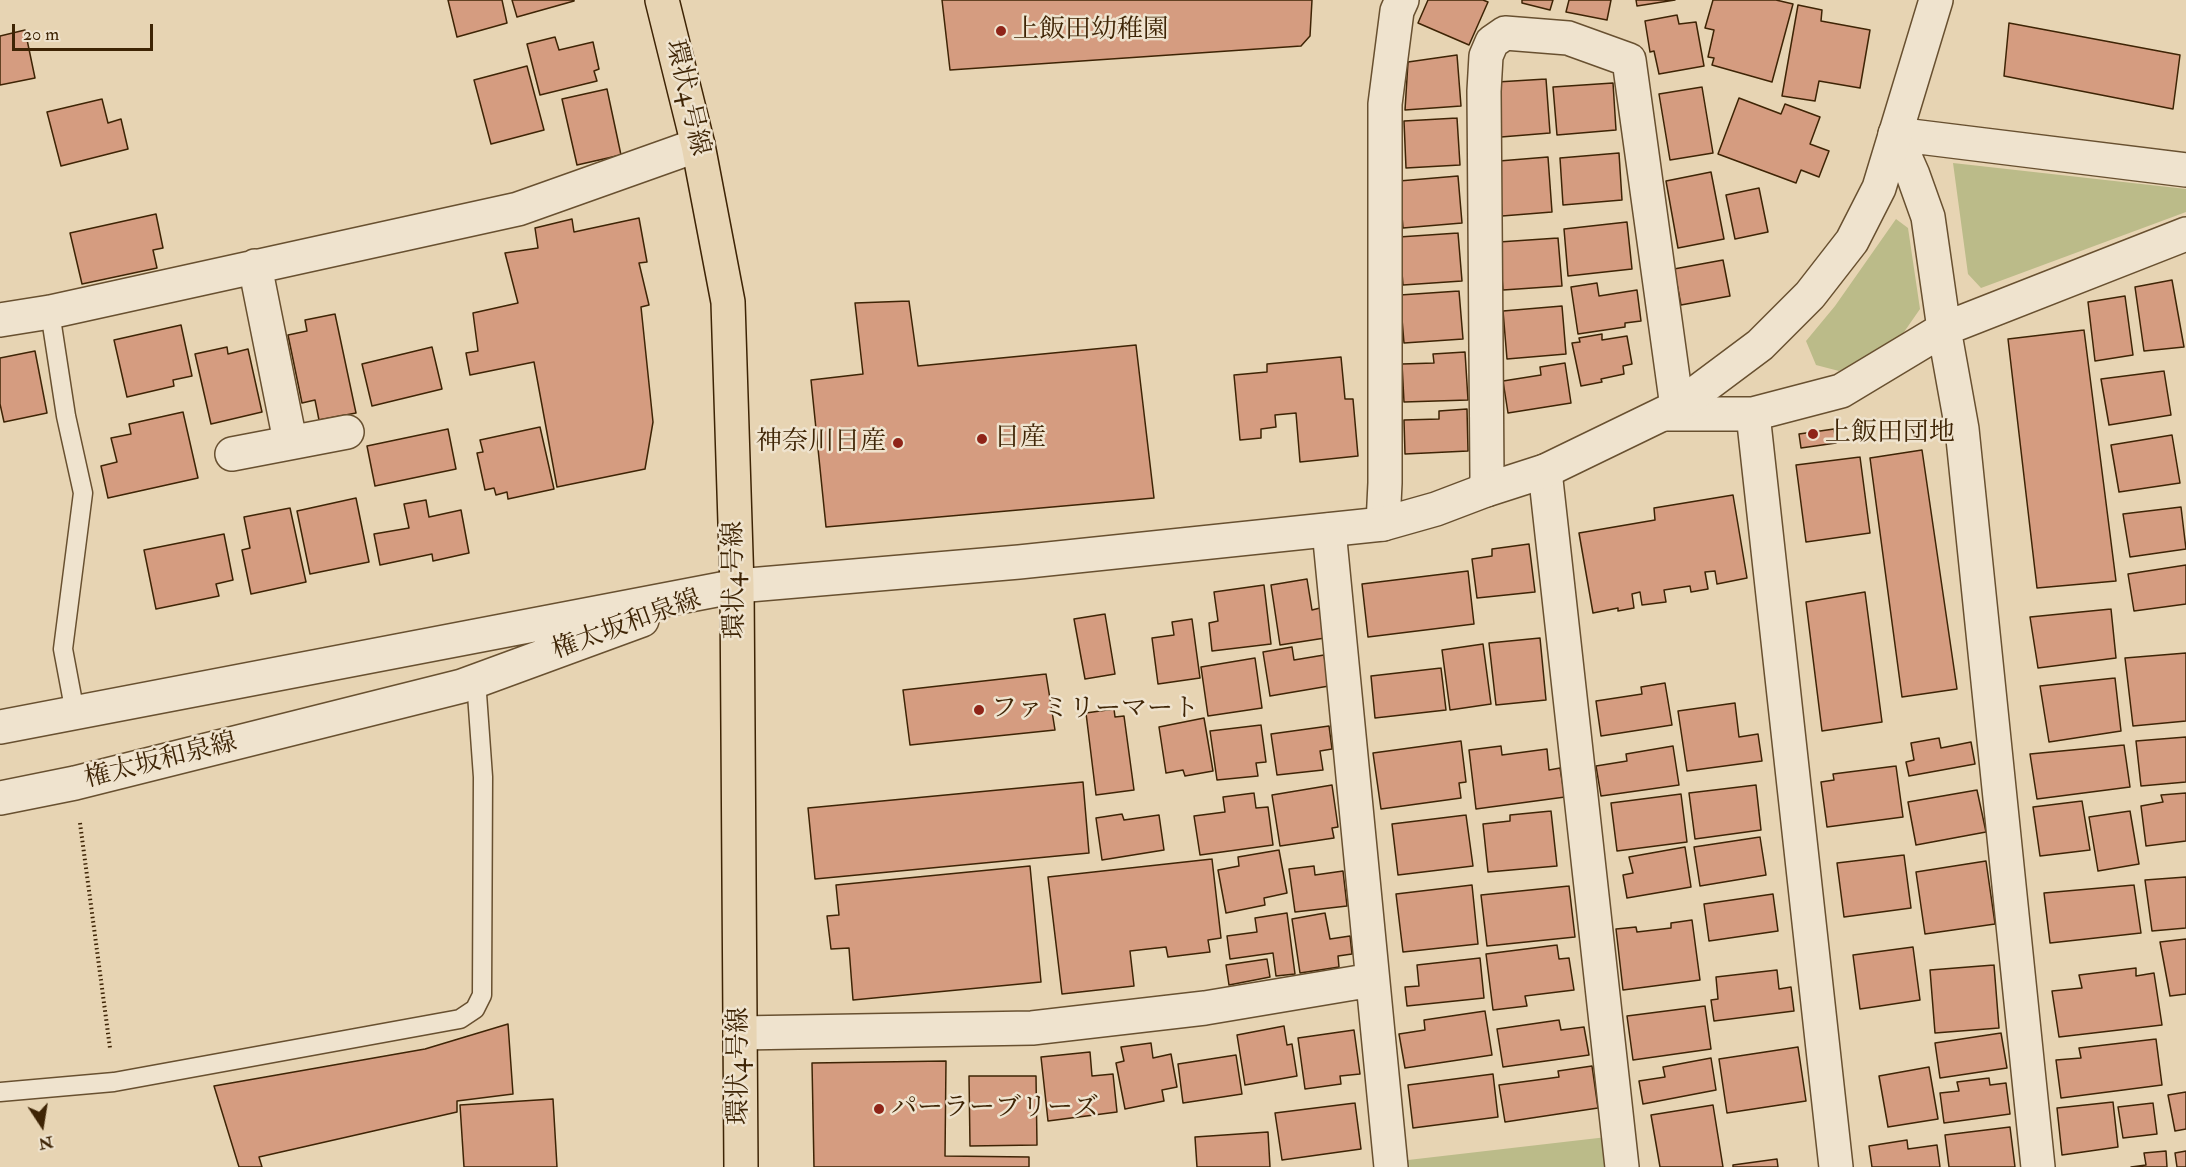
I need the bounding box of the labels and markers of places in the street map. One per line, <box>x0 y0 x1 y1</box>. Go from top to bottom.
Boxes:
place label: 上飯田幼稚園 <box>1013 15 1169 47</box>
marker: 上飯田幼稚園 <box>994 24 1008 38</box>
place label: 上飯田団地 <box>1825 418 1955 450</box>
place label: 日産 <box>994 423 1046 455</box>
place label: 神奈川日産 <box>756 427 886 459</box>
marker: 上飯田団地 <box>1806 427 1820 441</box>
marker: 日産 <box>975 432 989 446</box>
marker: 神奈川日産 <box>891 436 905 450</box>
place label: ファミリーマート <box>991 694 1199 726</box>
marker: ファミリーマート <box>972 703 986 717</box>
place label: パーラーブリーズ <box>891 1093 1099 1125</box>
marker: パーラーブリーズ <box>872 1102 886 1116</box>

